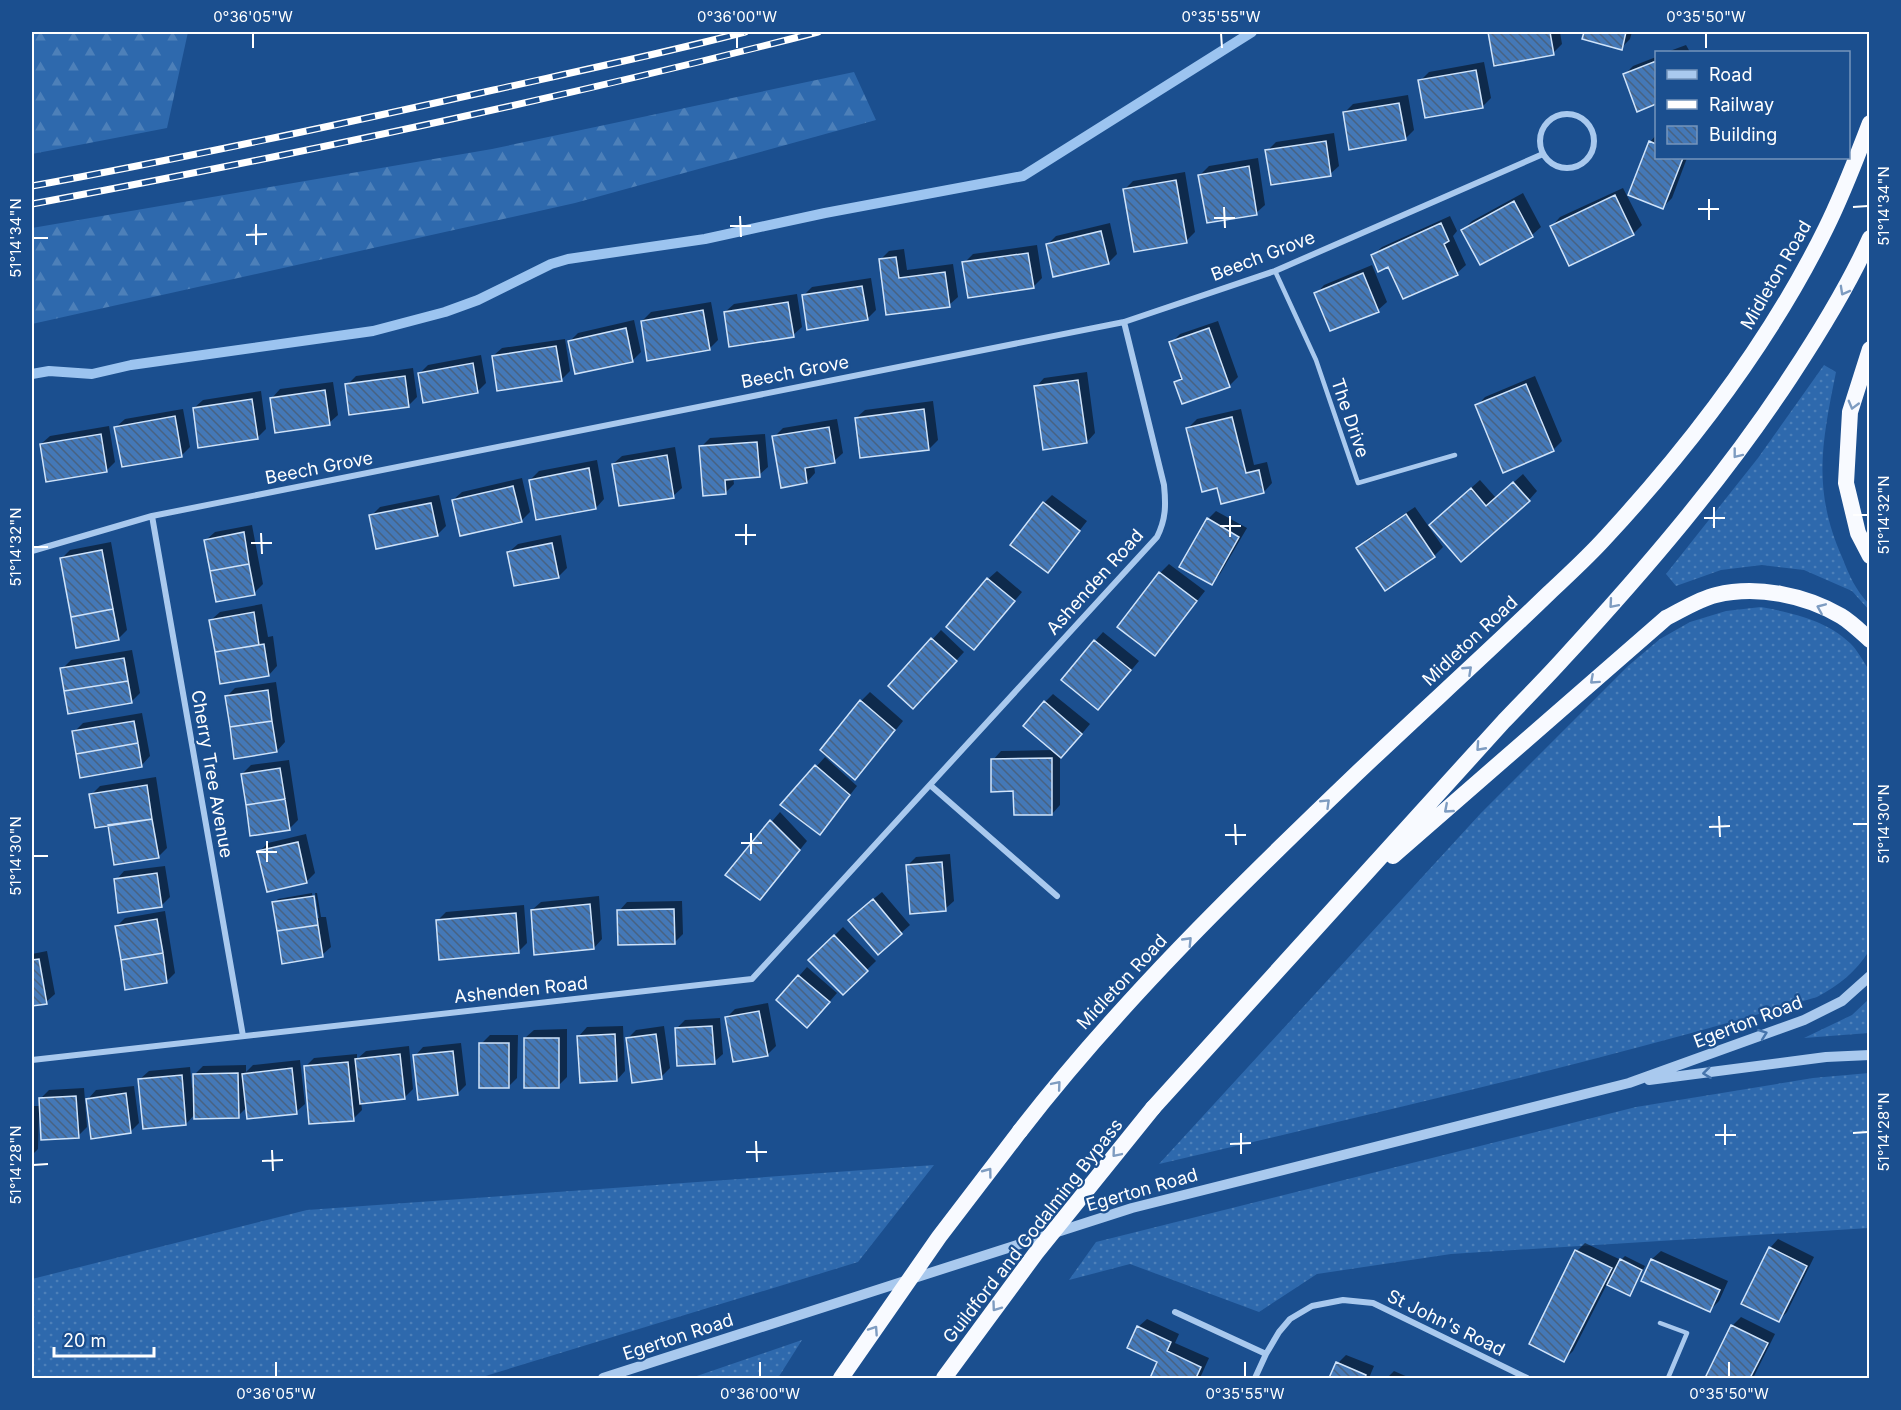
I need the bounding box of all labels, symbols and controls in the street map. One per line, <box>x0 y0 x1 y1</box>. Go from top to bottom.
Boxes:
text: 0°36'05"W <box>213 7 293 26</box>
text: 0°36'00"W <box>697 7 777 26</box>
text: 0°35'55"W <box>1181 7 1261 26</box>
text: 0°35'50"W <box>1666 7 1746 26</box>
legend <box>1655 51 1850 159</box>
text: Road <box>1709 64 1752 85</box>
text: Railway <box>1709 94 1774 115</box>
text: Building <box>1709 124 1777 145</box>
text: 51°14'34"N <box>1874 166 1893 246</box>
text: 51°14'34"N <box>6 198 25 278</box>
street label: Midleton Road <box>1736 217 1815 333</box>
street label: Beech Grove <box>1208 226 1318 285</box>
one-way arrow <box>1840 285 1851 295</box>
street label: Beech Grove <box>739 351 851 392</box>
street label: The Drive <box>1327 375 1374 460</box>
one-way arrow <box>1847 400 1860 410</box>
street label: Beech Grove <box>263 447 375 488</box>
one-way arrow <box>1734 447 1745 458</box>
text: 51°14'32"N <box>1874 475 1893 555</box>
text: 51°14'32"N <box>6 507 25 587</box>
street label: Ashenden Road <box>1042 525 1147 639</box>
street label: Midleton Road <box>1418 591 1521 690</box>
one-way arrow <box>1609 597 1620 608</box>
one-way arrow <box>1817 603 1828 615</box>
one-way arrow <box>1461 666 1472 677</box>
one-way arrow <box>1590 673 1601 684</box>
street label: Cherry Tree Avenue <box>187 688 238 859</box>
one-way arrow <box>1476 740 1487 751</box>
text: 51°14'30"N <box>1874 784 1893 864</box>
one-way arrow <box>1318 800 1329 811</box>
one-way arrow <box>1444 802 1455 813</box>
text: 51°14'30"N <box>6 816 25 896</box>
street label: Midleton Road <box>1072 930 1171 1033</box>
one-way arrow <box>1180 937 1191 948</box>
street label: Ashenden Road <box>453 972 589 1007</box>
street label: Egerton Road <box>1690 991 1805 1052</box>
one-way arrow <box>1757 1029 1768 1042</box>
one-way arrow <box>1702 1066 1712 1078</box>
one-way arrow <box>1049 1081 1060 1092</box>
text: 51°14'28"N <box>1874 1092 1893 1172</box>
street label: Guildford and Godalming Bypass <box>938 1114 1127 1347</box>
text: 51°14'28"N <box>6 1125 25 1205</box>
one-way arrow <box>1112 1146 1123 1157</box>
street label: Egerton Road <box>1084 1164 1200 1215</box>
one-way arrow <box>981 1168 992 1179</box>
street label: St John's Road <box>1384 1285 1508 1360</box>
one-way arrow <box>993 1300 1004 1311</box>
street label: Egerton Road <box>620 1309 736 1364</box>
scale bar <box>54 1320 154 1358</box>
one-way arrow <box>867 1326 878 1337</box>
text: 20 m <box>63 1330 106 1351</box>
text: 0°36'05"W <box>236 1384 316 1403</box>
text: 0°36'00"W <box>720 1384 800 1403</box>
text: 0°35'55"W <box>1205 1384 1285 1403</box>
text: 0°35'50"W <box>1689 1384 1769 1403</box>

